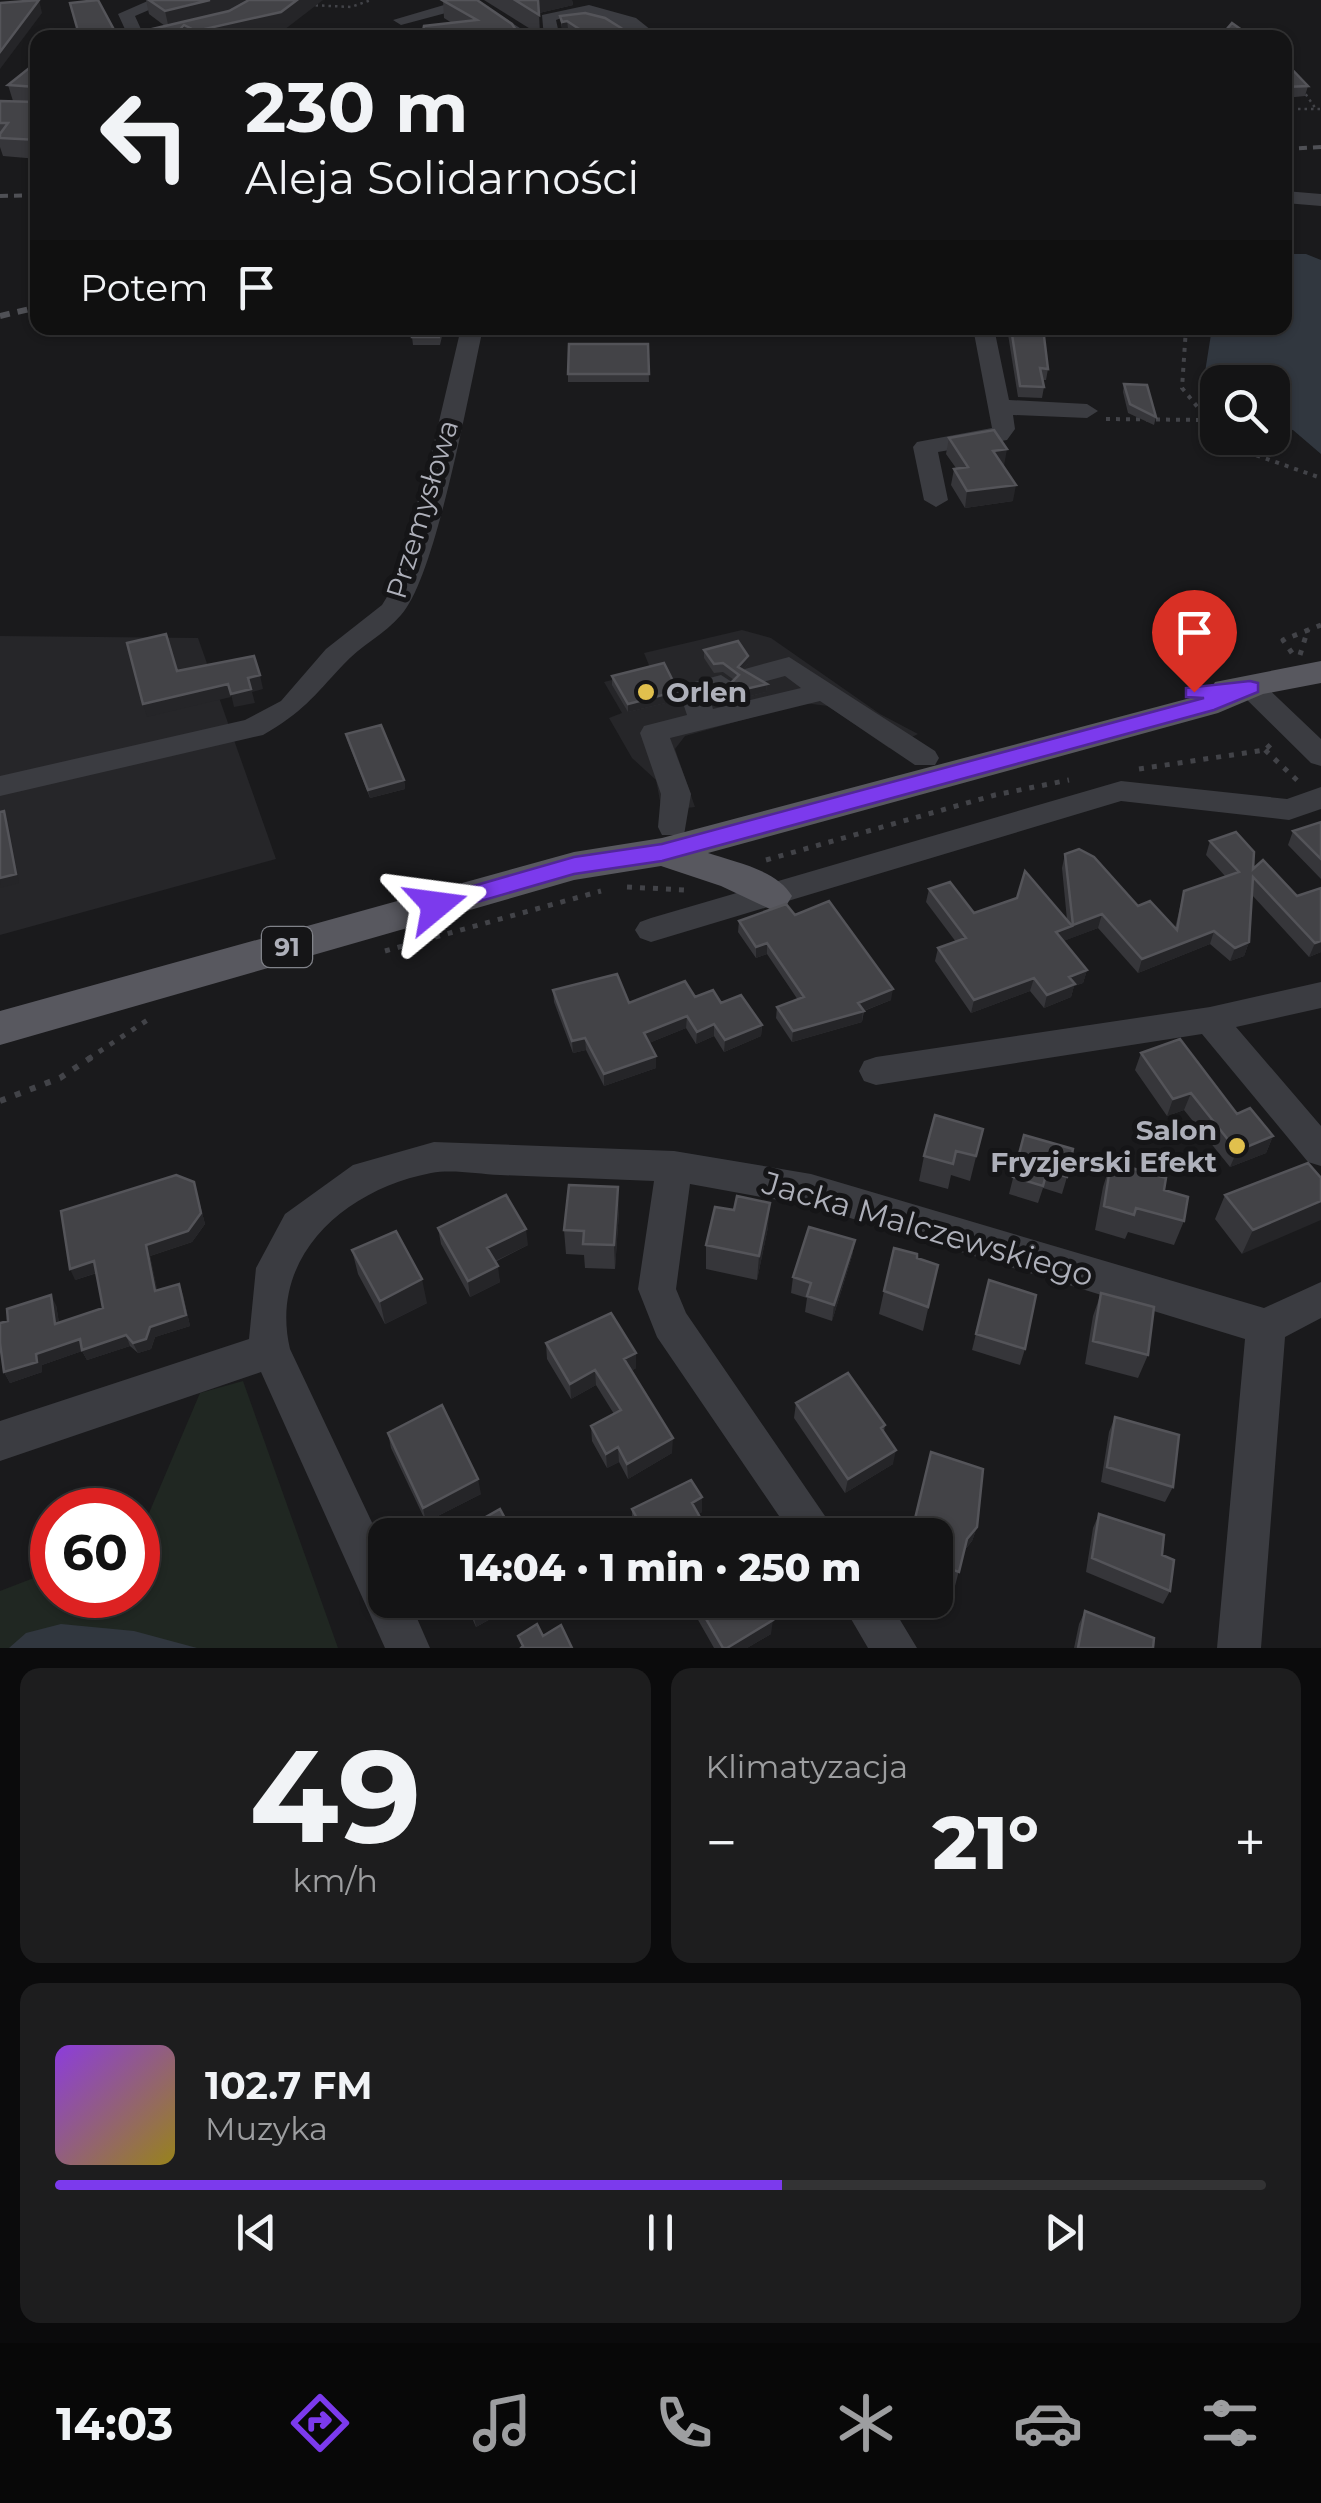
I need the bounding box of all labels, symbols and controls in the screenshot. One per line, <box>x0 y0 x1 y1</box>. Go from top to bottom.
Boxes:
text: 230 m <box>245 64 469 150</box>
icon: left <box>80 70 210 200</box>
text: Aleja Solidarności <box>245 150 639 205</box>
icon: arrive <box>229 260 284 315</box>
text: Potem <box>80 264 209 311</box>
map controls <box>1200 365 1290 455</box>
button: search <box>1200 365 1290 455</box>
street label: Przemysłowa <box>379 416 465 602</box>
pin <box>1152 590 1237 693</box>
icon: arrive <box>1167 605 1222 660</box>
place label: Orlen <box>666 675 747 709</box>
marker: Orlen <box>635 681 657 703</box>
position arrow <box>384 853 488 957</box>
road number: 91 <box>262 927 312 967</box>
place label: Salon Fryzjerski Efekt <box>990 1113 1217 1179</box>
marker: Salon Fryzjerski Efekt <box>1226 1135 1248 1157</box>
street label: Jacka Malczewskiego <box>757 1162 1098 1294</box>
speed limit sign: 60 <box>30 1488 160 1618</box>
text: 14:04 · 1 min · 250 m <box>460 1544 861 1591</box>
text: 49 <box>249 1716 421 1875</box>
text: Klimatyzacja <box>706 1747 908 1786</box>
text: 21° <box>932 1796 1039 1888</box>
text: − <box>706 1809 737 1876</box>
text: + <box>1234 1809 1266 1876</box>
text: km/h <box>293 1861 378 1900</box>
text: 102.7 FM <box>205 2062 373 2109</box>
text: Muzyka <box>205 2109 328 2148</box>
icon: previous <box>229 2205 284 2260</box>
icon: pause <box>633 2205 688 2260</box>
icon: next <box>1037 2205 1092 2260</box>
icon: directions <box>285 2388 355 2458</box>
icon: music <box>467 2388 537 2458</box>
icon: phone <box>649 2388 719 2458</box>
icon: climate <box>831 2388 901 2458</box>
icon: car <box>1013 2388 1083 2458</box>
icon: filters <box>1195 2388 1265 2458</box>
text: 14:03 <box>56 2396 174 2451</box>

